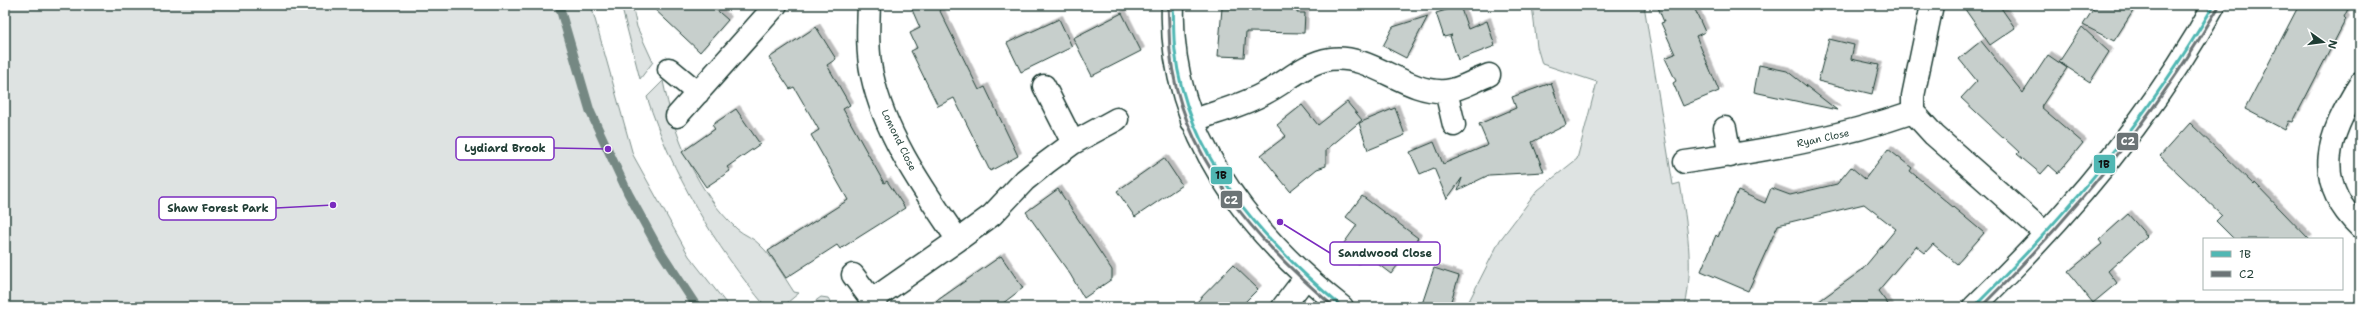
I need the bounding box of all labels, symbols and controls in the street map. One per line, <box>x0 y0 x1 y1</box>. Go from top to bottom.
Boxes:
north arrow <box>2303 22 2343 62</box>
text: N <box>2324 38 2341 51</box>
street label: Lomond Close <box>878 107 920 173</box>
street label: Ryan Close <box>1795 126 1851 150</box>
line badge: C2 <box>2116 132 2139 151</box>
text: C2 <box>2121 134 2135 149</box>
callout: Lydiard Brook <box>456 137 554 160</box>
text: Lydiard Brook <box>464 141 546 156</box>
line badge: 1B <box>2093 154 2116 174</box>
text: 1B <box>2098 157 2110 172</box>
line badge: 1B <box>1210 166 1233 185</box>
text: 1B <box>1215 168 1227 183</box>
line badge: C2 <box>1220 190 1243 209</box>
text: C2 <box>1224 193 1238 208</box>
callout: Shaw Forest Park <box>159 197 276 220</box>
text: Shaw Forest Park <box>167 201 269 216</box>
legend <box>2203 238 2343 290</box>
callout: Sandwood Close <box>1330 242 1440 265</box>
text: Sandwood Close <box>1338 246 1432 261</box>
text: 1B <box>2239 246 2251 262</box>
text: C2 <box>2239 266 2254 282</box>

